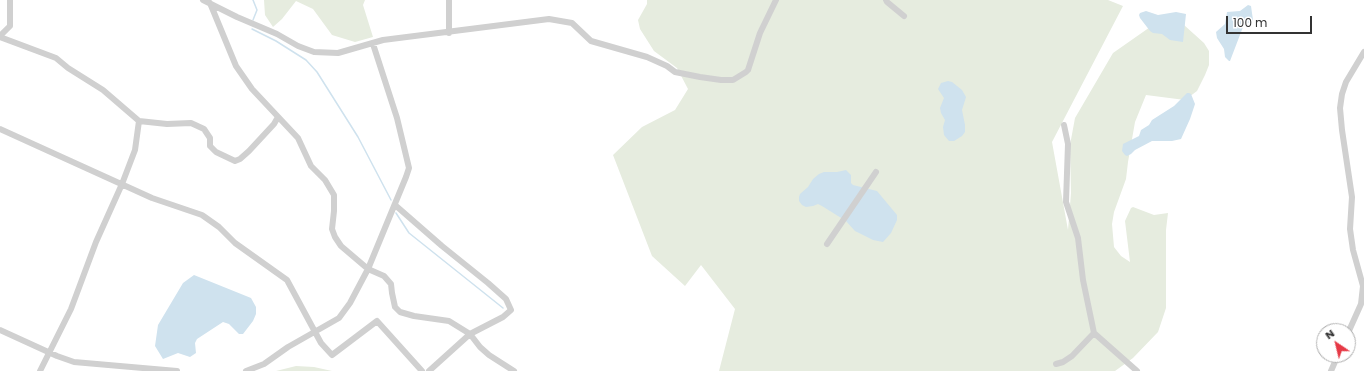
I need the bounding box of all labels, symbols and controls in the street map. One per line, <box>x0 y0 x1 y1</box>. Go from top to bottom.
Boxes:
scale bar <box>1228 8 1314 34</box>
text: 100 m <box>1233 14 1267 31</box>
north arrow <box>1316 323 1356 363</box>
text: N <box>1322 325 1338 343</box>

